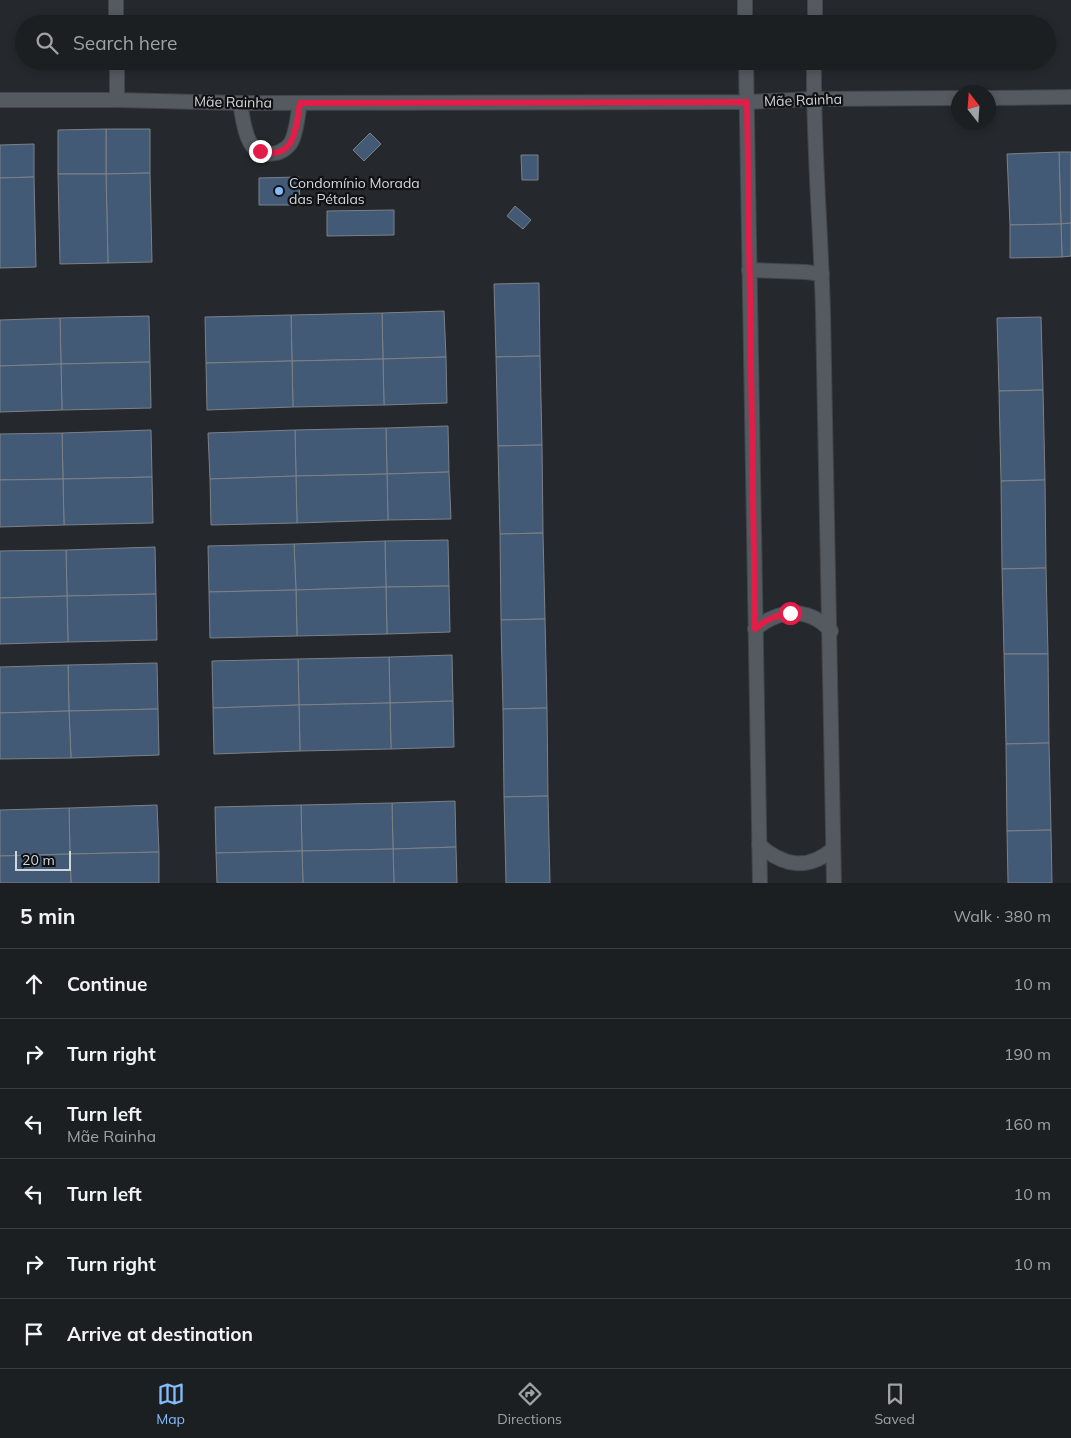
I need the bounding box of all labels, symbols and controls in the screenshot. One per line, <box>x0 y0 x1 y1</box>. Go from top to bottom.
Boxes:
search box <box>15 15 1056 70</box>
icon: search <box>33 29 61 57</box>
text: Search here <box>73 31 177 55</box>
north arrow <box>951 85 996 130</box>
street label: Mãe Rainha <box>764 90 842 110</box>
street label: Mãe Rainha <box>194 92 272 112</box>
route end <box>249 140 272 163</box>
place label: Condomínio Morada das Pétalas <box>289 174 420 208</box>
marker: Condomínio Morada das Pétalas <box>273 185 285 197</box>
route start <box>779 602 802 625</box>
scale bar <box>15 848 71 871</box>
text: 20 m <box>22 851 55 869</box>
text: 5 min <box>20 903 75 929</box>
text: Walk · 380 m <box>953 906 1051 926</box>
icon: ahead <box>20 970 48 998</box>
text: Continue <box>67 972 147 996</box>
text: 10 m <box>1014 974 1051 994</box>
icon: right <box>20 1040 48 1068</box>
text: Turn right <box>67 1042 156 1066</box>
text: 190 m <box>1004 1044 1051 1064</box>
text: Turn left <box>67 1102 142 1126</box>
icon: left <box>20 1110 48 1138</box>
text: 160 m <box>1004 1114 1051 1134</box>
text: Mãe Rainha <box>67 1126 156 1146</box>
icon: left <box>20 1180 48 1208</box>
text: Turn left <box>67 1182 142 1206</box>
text: 10 m <box>1014 1184 1051 1204</box>
icon: right <box>20 1250 48 1278</box>
text: Turn right <box>67 1252 156 1276</box>
text: 10 m <box>1014 1254 1051 1274</box>
icon: arrive <box>20 1320 48 1348</box>
text: Arrive at destination <box>67 1322 253 1346</box>
tab: Map <box>156 1380 185 1428</box>
tab: Directions <box>497 1380 562 1428</box>
tab: Saved <box>874 1380 915 1428</box>

